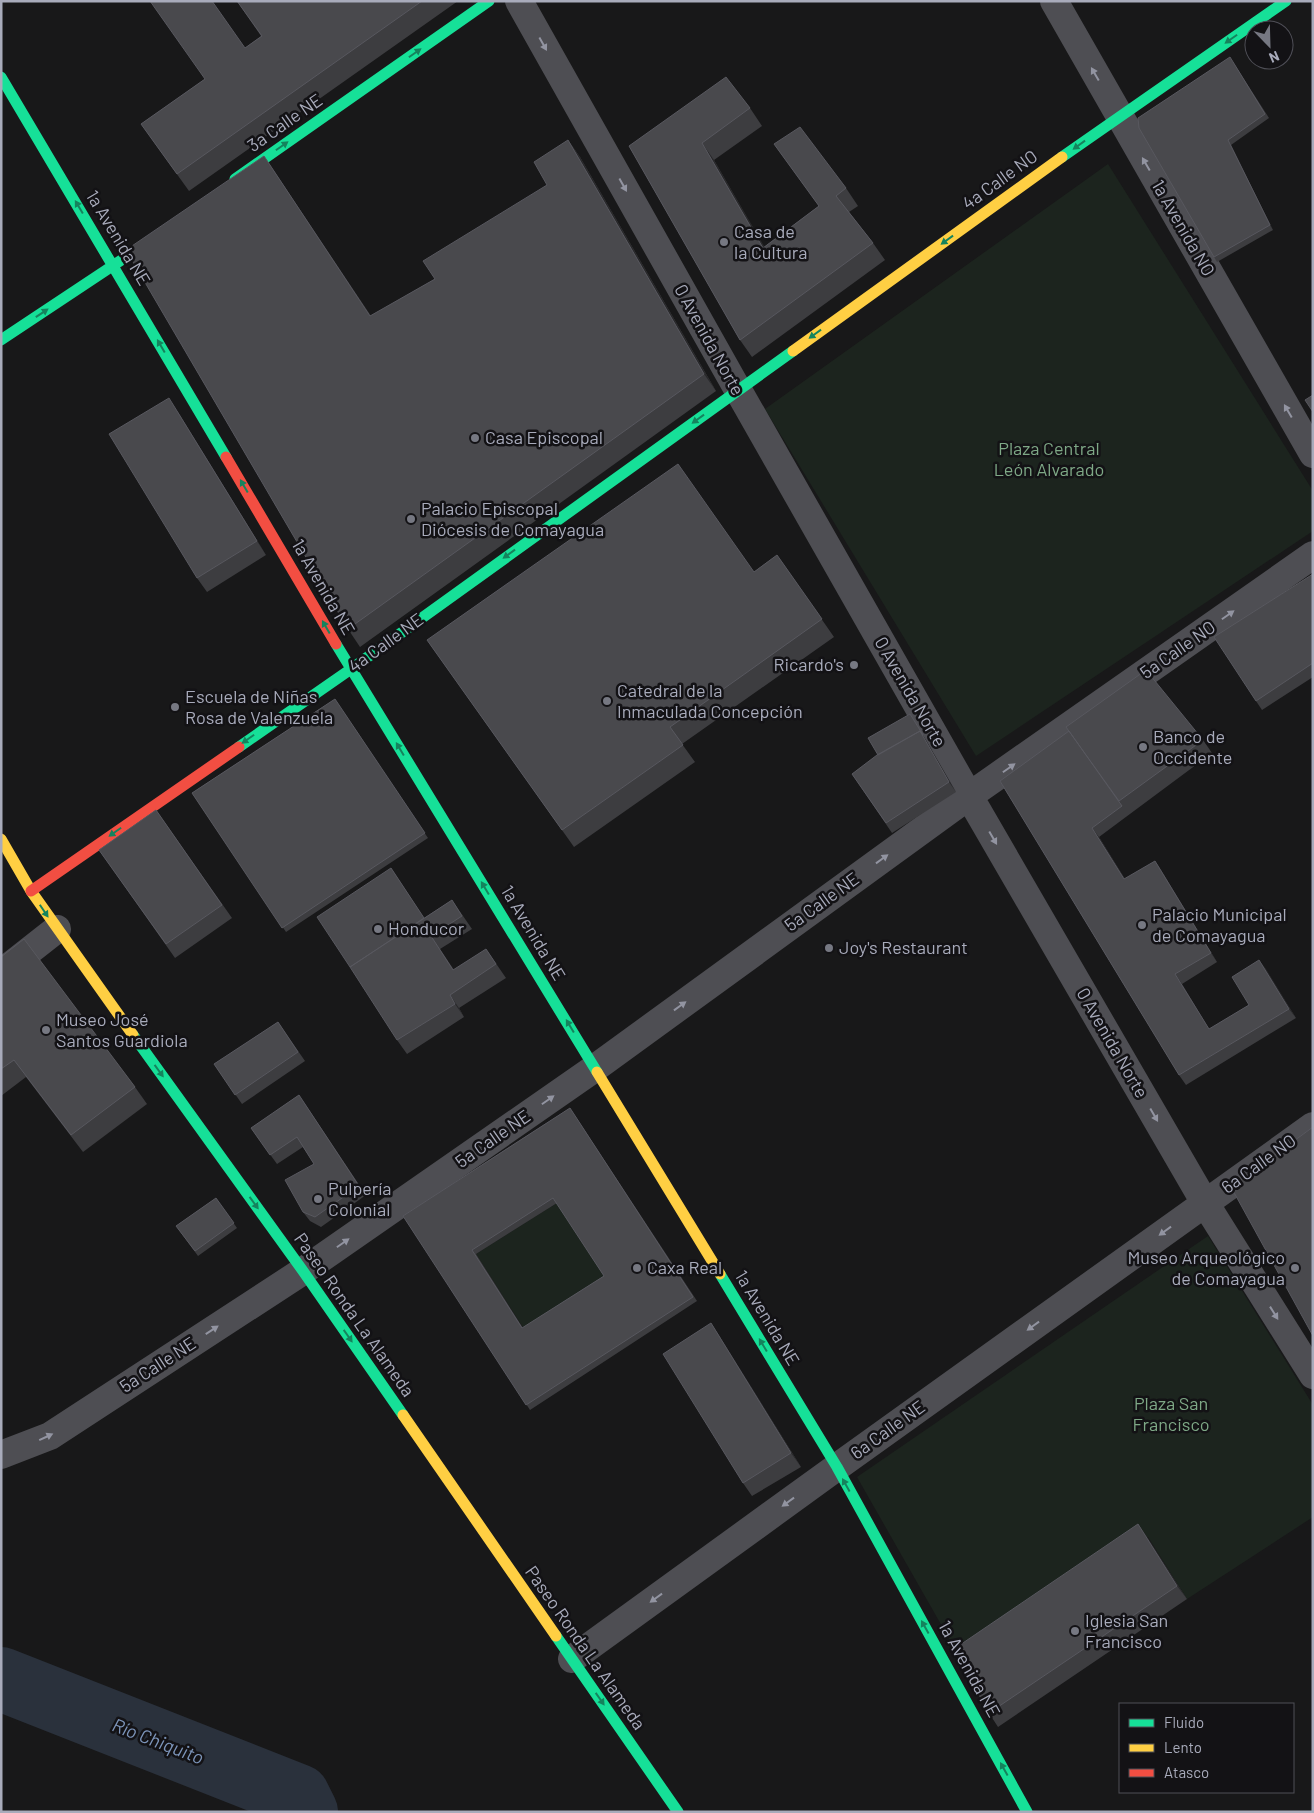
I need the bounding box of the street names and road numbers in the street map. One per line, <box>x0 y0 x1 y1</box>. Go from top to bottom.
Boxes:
street label: 3a Calle NE <box>243 88 326 156</box>
street label: 4a Calle NO <box>958 145 1041 214</box>
street label: 1a Avenida NO <box>1147 175 1220 280</box>
street label: 1a Avenida NE <box>82 186 156 289</box>
street label: 0 Avenida Norte <box>670 280 749 399</box>
street label: 1a Avenida NE <box>288 535 360 638</box>
street label: 4a Calle NE <box>344 608 427 677</box>
street label: 5a Calle NO <box>1136 615 1219 683</box>
street label: 0 Avenida Norte <box>870 632 951 751</box>
street label: 5a Calle NE <box>780 867 863 935</box>
street label: 1a Avenida NE <box>497 881 571 984</box>
street label: 0 Avenida Norte <box>1072 983 1153 1102</box>
street label: 5a Calle NE <box>451 1104 534 1172</box>
street label: 6a Calle NO <box>1217 1129 1300 1198</box>
street label: Paseo Ronda La Alameda <box>290 1228 420 1401</box>
street label: 1a Avenida NE <box>731 1266 805 1369</box>
street label: 5a Calle NE <box>115 1331 200 1397</box>
street label: 6a Calle NE <box>846 1395 929 1463</box>
street label: Paseo Ronda La Alameda <box>521 1561 651 1734</box>
street label: 1a Avenida NE <box>934 1616 1005 1721</box>

